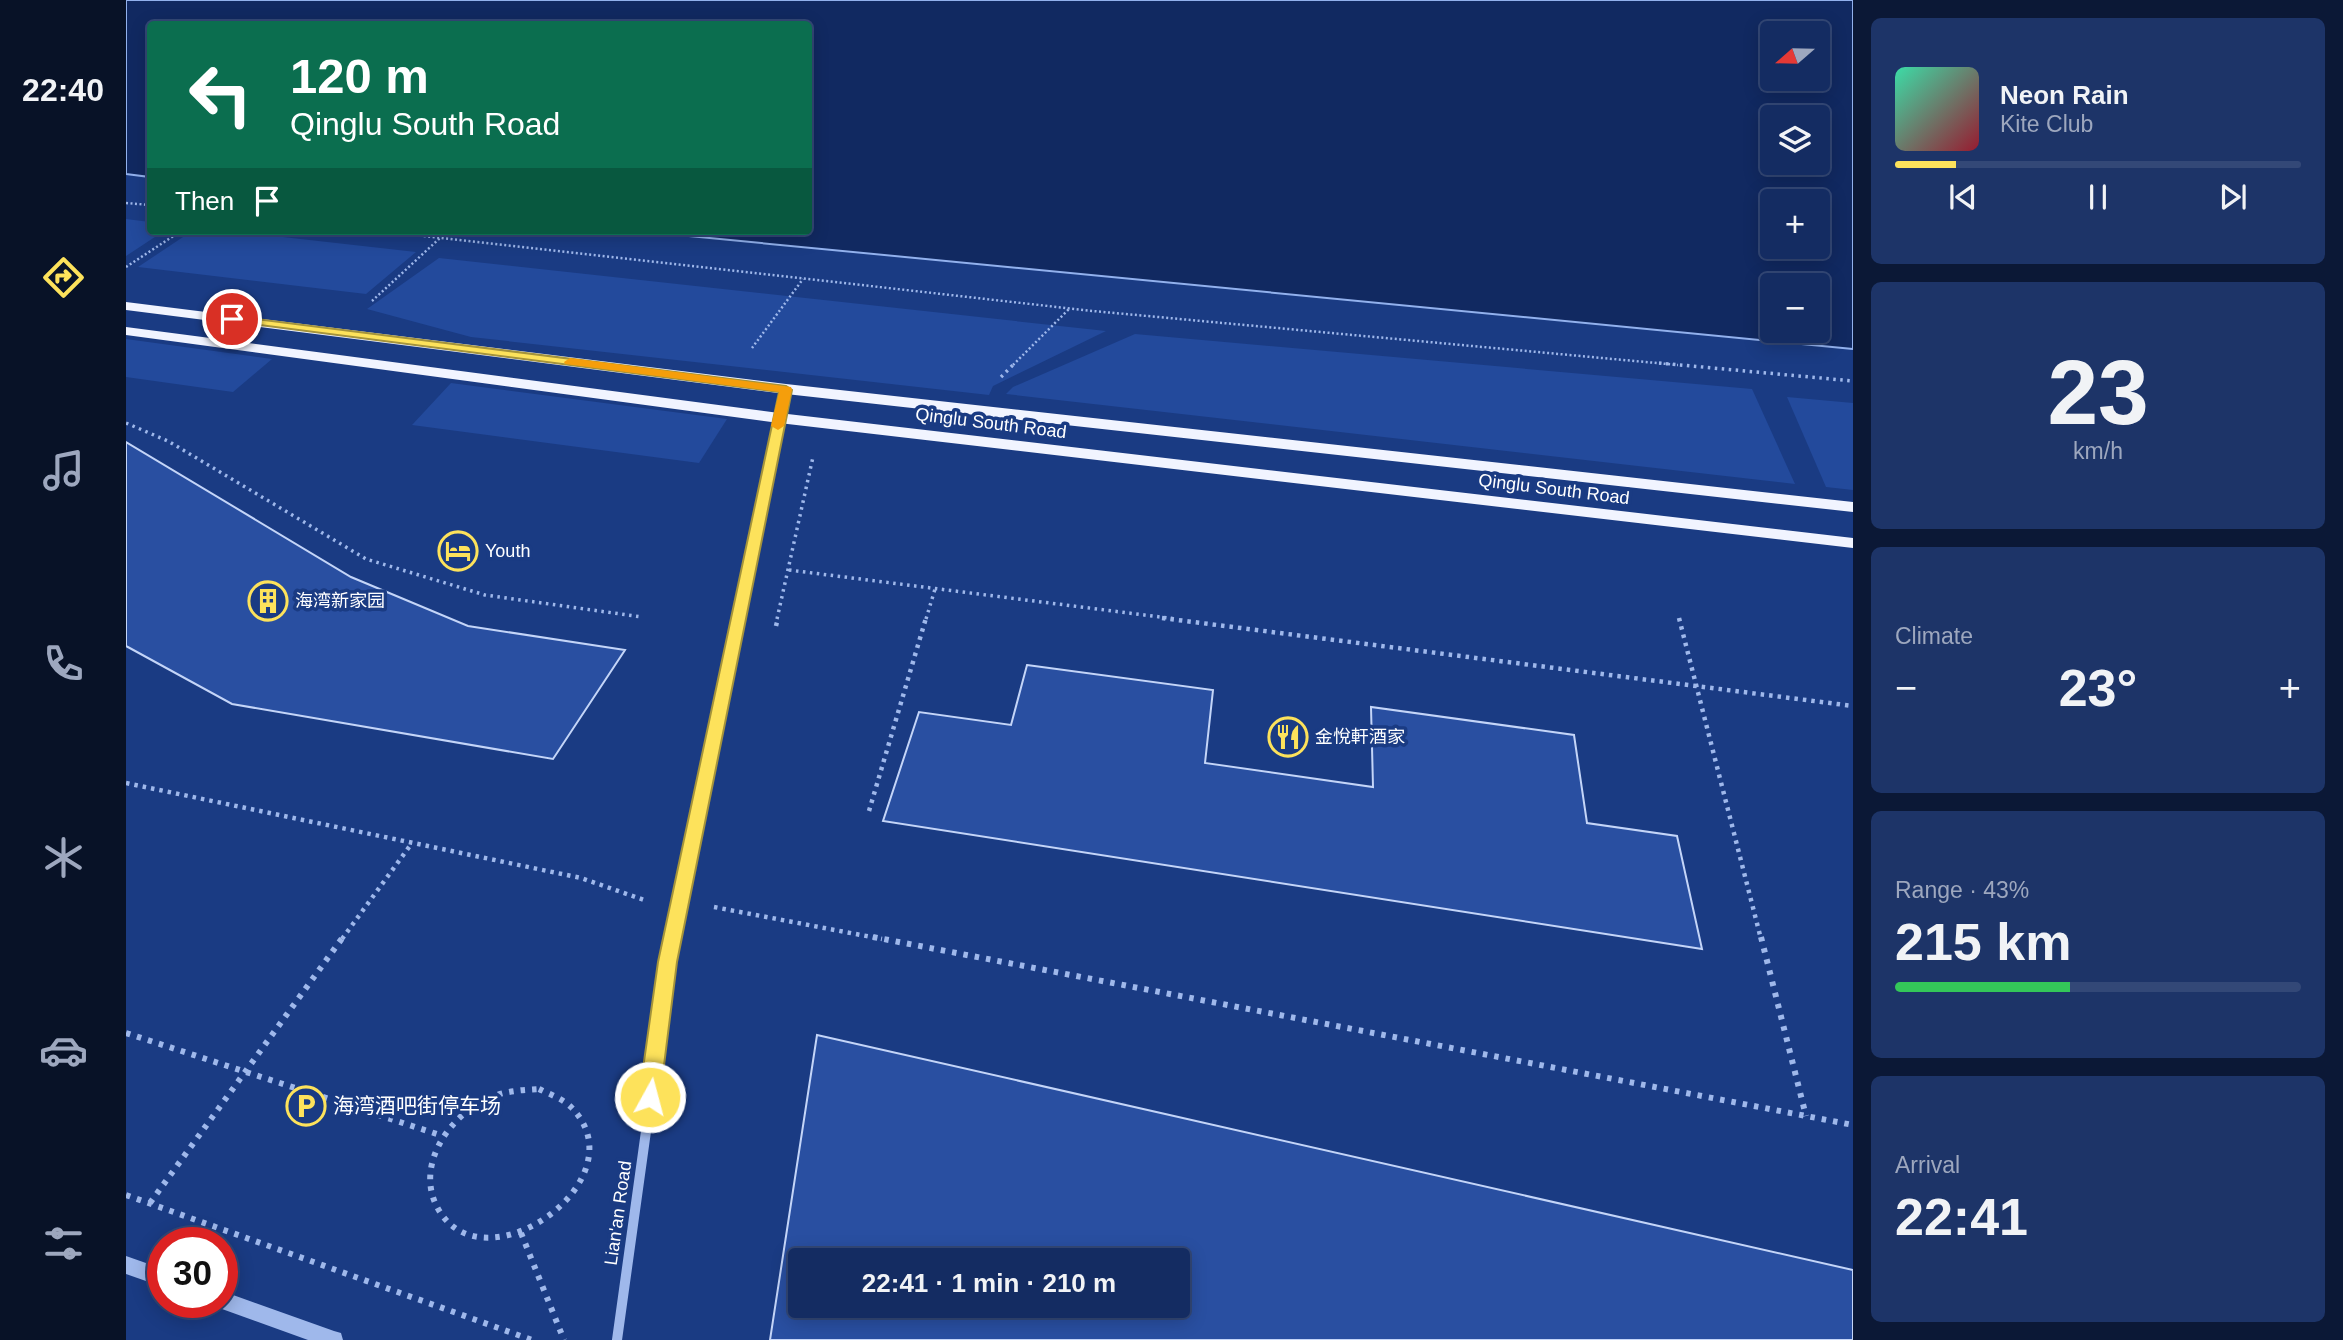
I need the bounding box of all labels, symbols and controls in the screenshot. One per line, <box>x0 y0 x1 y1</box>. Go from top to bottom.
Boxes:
north arrow <box>1760 21 1830 91</box>
map controls <box>1760 21 1830 343</box>
icon: left <box>175 49 266 140</box>
text: 120 m <box>290 49 429 103</box>
text: 22:40 <box>22 72 104 108</box>
text: Neon Rain <box>2000 80 2129 110</box>
button: layers <box>1760 105 1830 175</box>
text: Qinglu South Road <box>290 106 560 142</box>
text: Kite Club <box>2000 111 2093 137</box>
icon: previous <box>1944 178 1982 216</box>
icon: pause <box>2079 178 2117 216</box>
icon: next <box>2214 178 2252 216</box>
icon: arrive <box>248 182 286 220</box>
text: Then <box>175 186 234 216</box>
button: + <box>1760 189 1830 259</box>
icon: directions <box>39 253 88 302</box>
button: − <box>1760 273 1830 343</box>
pin <box>202 289 262 349</box>
icon: arrive <box>213 300 251 338</box>
text: 23 <box>2047 342 2149 443</box>
street label: Qinglu South Road <box>914 404 1068 442</box>
text: km/h <box>2073 438 2123 464</box>
icon: music <box>39 446 88 495</box>
street label: Qinglu South Road <box>1477 470 1631 508</box>
hotel icon: Youth <box>437 530 479 572</box>
place label: Youth <box>485 541 530 561</box>
building icon: 海湾新家园 <box>247 580 289 622</box>
place label: 海湾新家园 <box>295 591 385 611</box>
text: Climate <box>1895 623 1973 649</box>
icon: phone <box>39 639 88 688</box>
text: 23° <box>2059 659 2137 717</box>
text: − <box>1895 667 1917 709</box>
text: + <box>2279 667 2301 709</box>
restaurant icon: 金悅軒酒家 <box>1267 716 1309 758</box>
place label: 金悅軒酒家 <box>1315 727 1405 747</box>
icon: climate <box>39 833 88 882</box>
text: Range · 43% <box>1895 877 2029 903</box>
text: 215 km <box>1895 913 2071 971</box>
icon: car <box>39 1026 88 1075</box>
position arrow <box>613 1060 687 1134</box>
parking icon: 海湾酒吧街停车场 <box>285 1085 327 1127</box>
place label: 海湾酒吧街停车场 <box>333 1094 501 1117</box>
text: Arrival <box>1895 1152 1960 1178</box>
street label: Lian'an Road <box>601 1159 635 1267</box>
text: 22:41 <box>1895 1188 2028 1246</box>
icon: filters <box>39 1219 88 1268</box>
speed limit sign: 30 <box>147 1227 238 1318</box>
text: 22:41 · 1 min · 210 m <box>862 1268 1116 1298</box>

